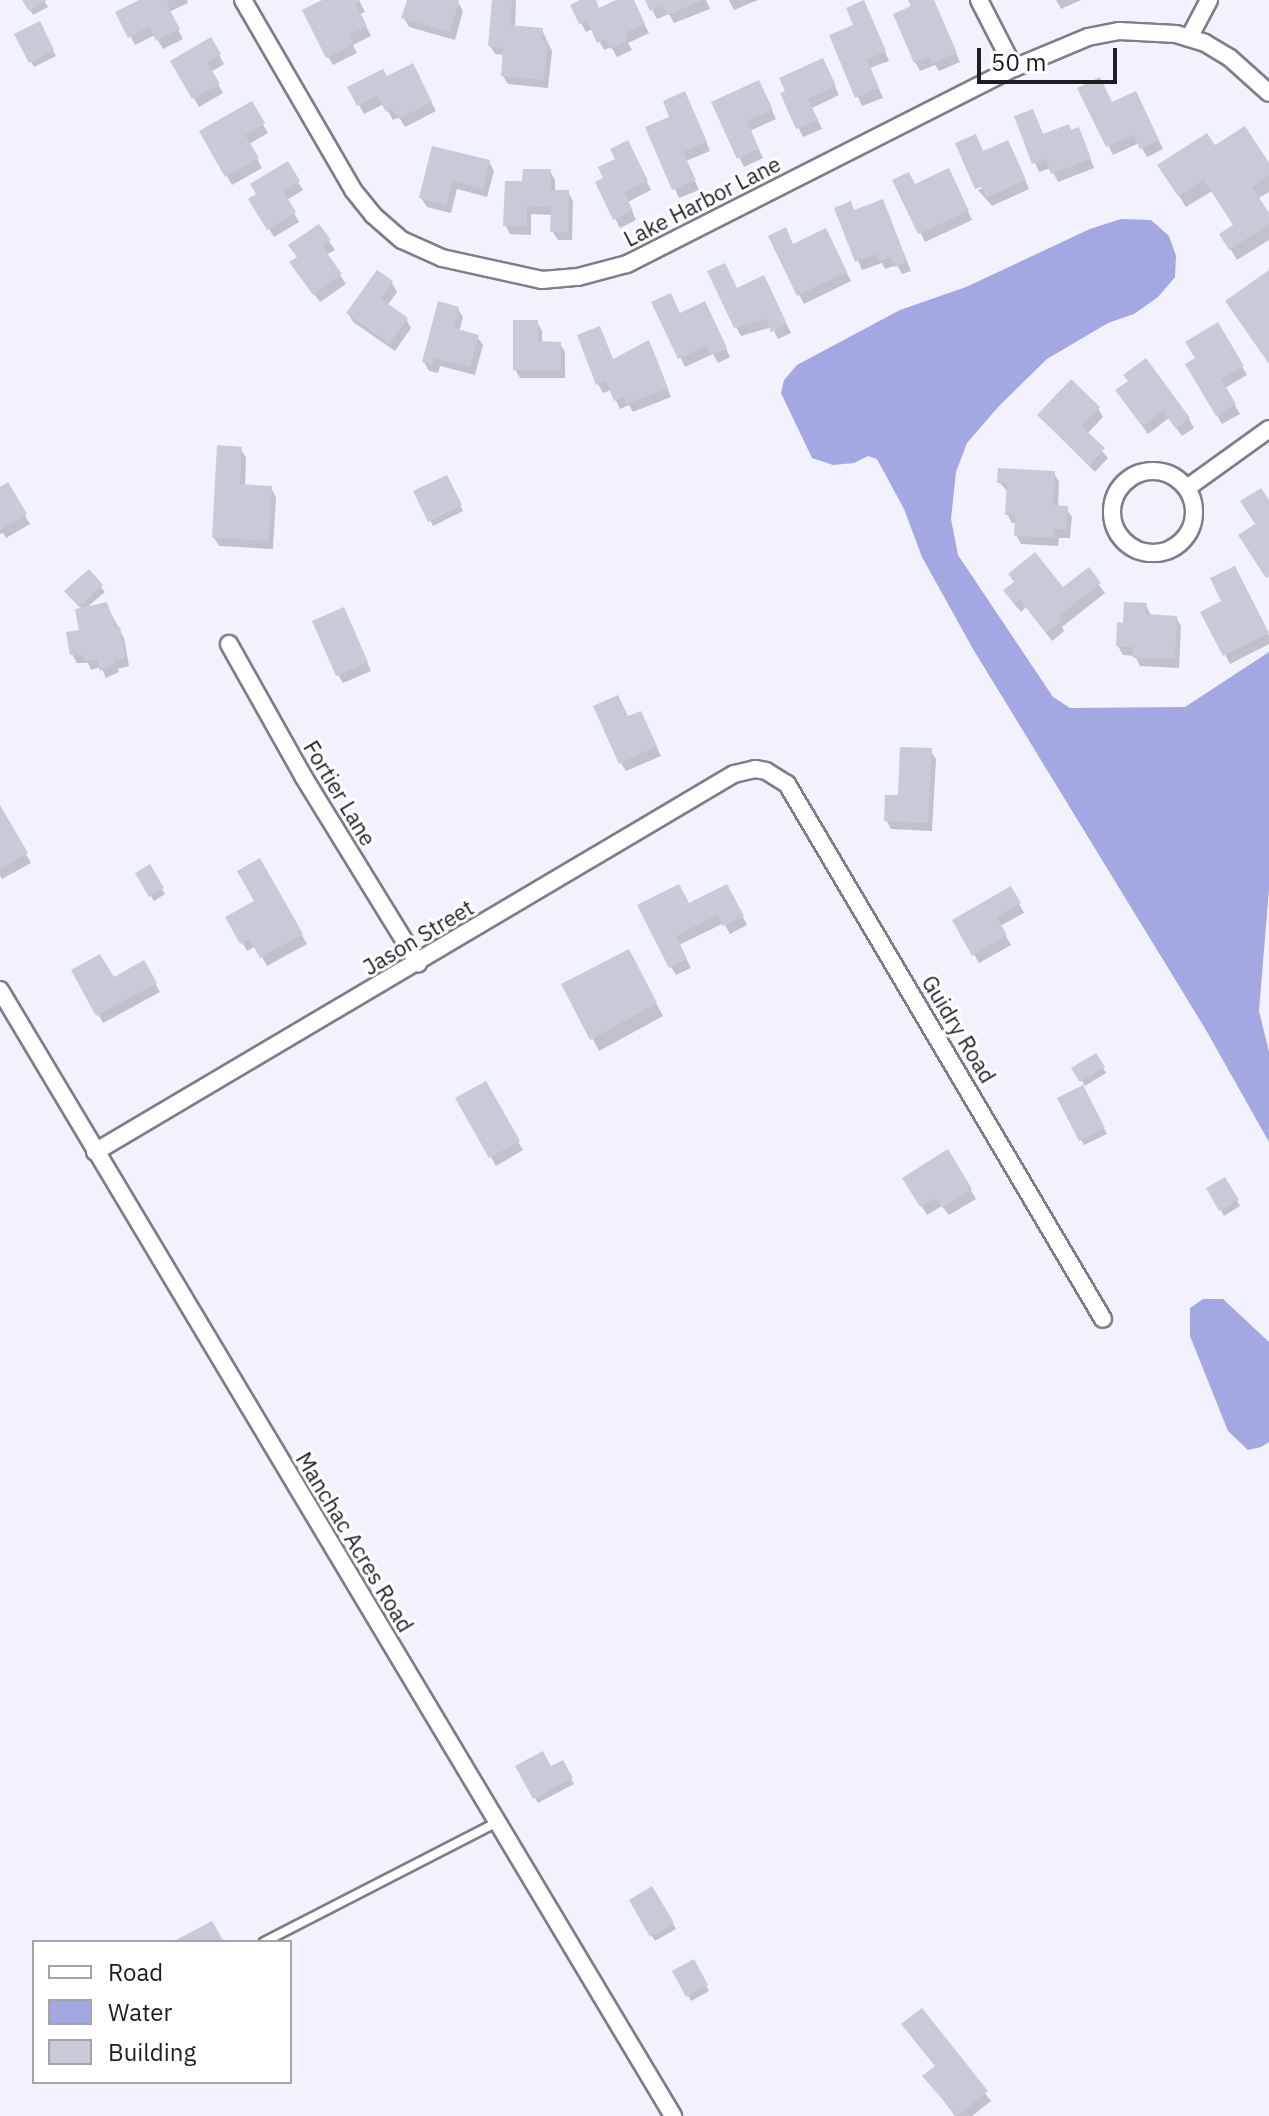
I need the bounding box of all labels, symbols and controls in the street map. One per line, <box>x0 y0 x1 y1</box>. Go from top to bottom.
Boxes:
scale bar <box>981 32 1121 82</box>
text: 50 m <box>991 46 1046 78</box>
street label: Lake Harbor Lane <box>619 150 785 252</box>
street label: Fortier Lane <box>298 736 382 850</box>
street label: Jason Street <box>358 894 478 980</box>
street label: Guidry Road <box>917 970 1001 1088</box>
street label: Manchac Acres Road <box>291 1447 419 1637</box>
legend <box>32 1940 292 2084</box>
text: Road <box>108 1956 163 1988</box>
text: Water <box>108 1996 172 2028</box>
text: Building <box>108 2036 196 2068</box>

